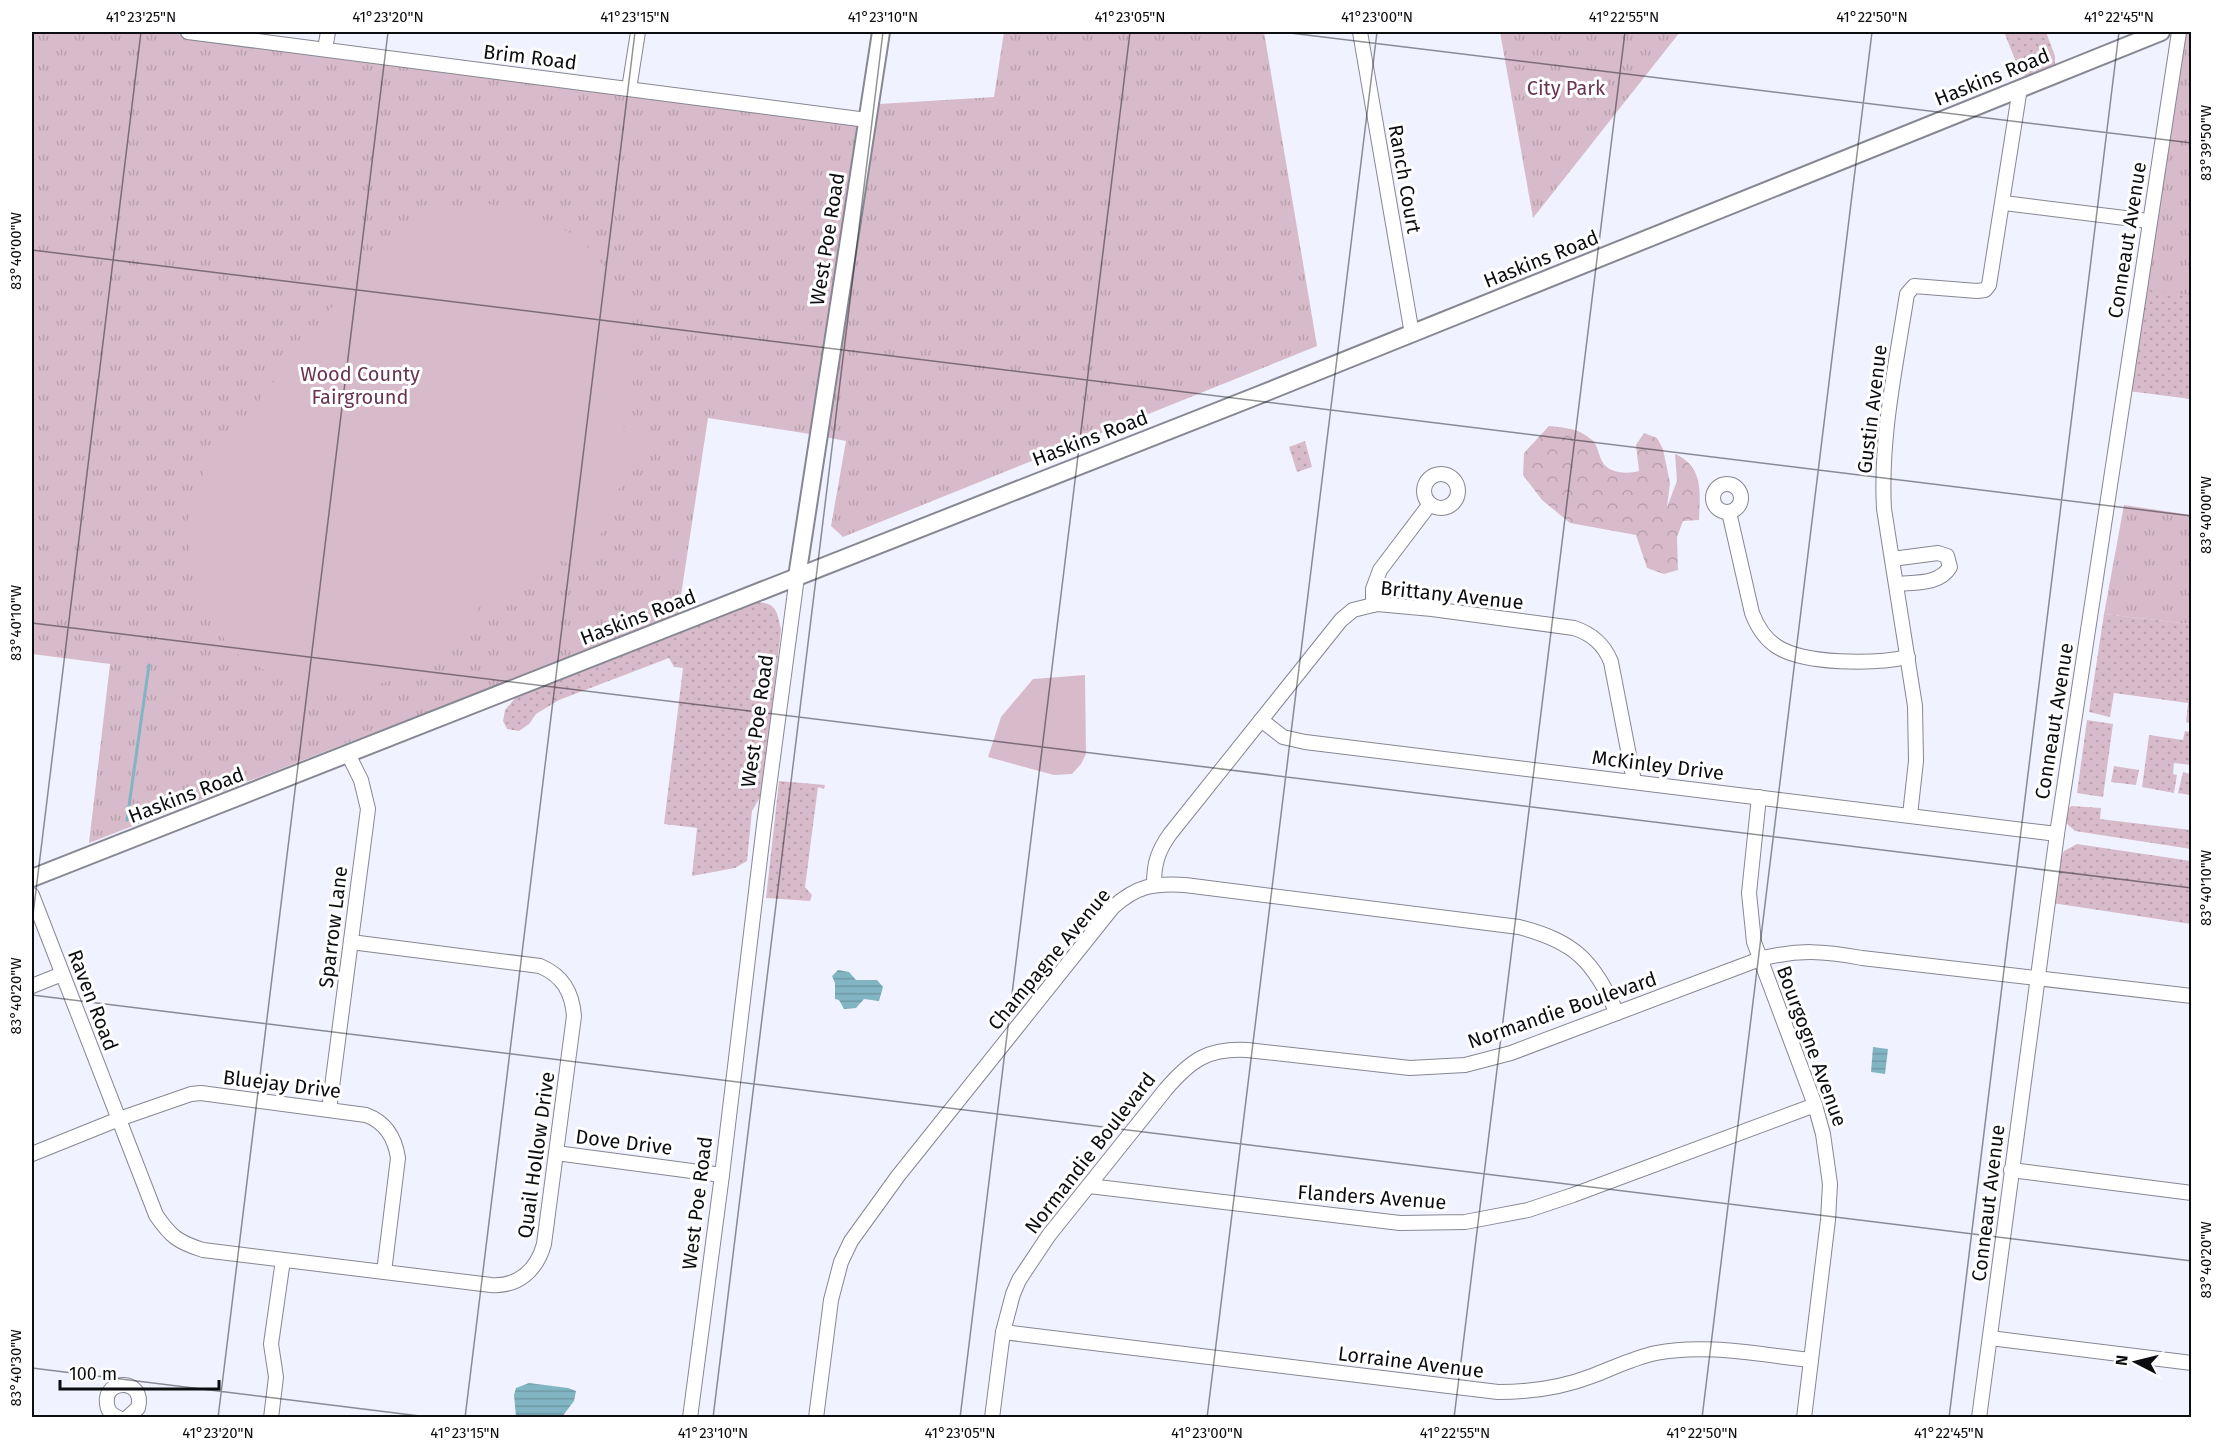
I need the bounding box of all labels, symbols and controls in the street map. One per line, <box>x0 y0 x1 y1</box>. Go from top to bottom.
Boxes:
text: 41°23'25"N <box>106 8 176 26</box>
text: 41°23'20"N <box>352 8 424 26</box>
text: 41°23'15"N <box>600 8 670 26</box>
text: 41°23'10"N <box>848 8 918 26</box>
text: 41°23'05"N <box>1094 8 1166 26</box>
text: 41°23'00"N <box>1341 8 1413 26</box>
text: 41°22'55"N <box>1589 8 1659 26</box>
text: 41°22'50"N <box>1836 8 1908 26</box>
text: 41°22'45"N <box>2084 8 2154 26</box>
street label: Brim Road <box>482 39 578 75</box>
street label: Haskins Road <box>1931 43 2053 111</box>
park label: City Park <box>1527 76 1606 100</box>
text: 83°39'50"W <box>2197 104 2215 181</box>
street label: Ranch Court <box>1384 123 1427 236</box>
street label: Conneaut Avenue <box>2103 160 2151 320</box>
street label: West Poe Road <box>805 171 849 307</box>
text: 83°40'00"W <box>7 211 25 290</box>
street label: Haskins Road <box>1480 225 1602 293</box>
street label: Gustin Avenue <box>1852 343 1892 475</box>
park label: Wood County Fairground <box>300 362 420 409</box>
street label: Haskins Road <box>1029 405 1151 471</box>
text: 83°40'00"W <box>2197 475 2215 554</box>
street label: Brittany Avenue <box>1379 576 1525 614</box>
text: 83°40'10"W <box>7 584 25 661</box>
street label: Haskins Road <box>577 584 699 650</box>
street label: Conneaut Avenue <box>2030 641 2078 801</box>
street label: West Poe Road <box>736 653 778 789</box>
street label: McKinley Drive <box>1591 745 1725 785</box>
street label: Haskins Road <box>125 762 247 828</box>
text: 83°40'10"W <box>2197 849 2215 926</box>
street label: Sparrow Lane <box>314 865 352 989</box>
street label: Champagne Avenue <box>983 883 1115 1035</box>
street label: Raven Road <box>63 946 123 1054</box>
text: 83°40'20"W <box>7 957 25 1035</box>
street label: Bourgogne Avenue <box>1772 962 1852 1130</box>
street label: Normandie Boulevard <box>1464 966 1660 1054</box>
street label: Bluejay Drive <box>222 1065 342 1103</box>
street label: Normandie Boulevard <box>1020 1068 1160 1238</box>
street label: Quail Hollow Drive <box>512 1070 560 1240</box>
street label: Conneaut Avenue <box>1966 1123 2010 1283</box>
street label: Dove Drive <box>574 1124 674 1160</box>
street label: West Poe Road <box>677 1135 717 1271</box>
street label: Flanders Avenue <box>1297 1180 1447 1214</box>
text: 83°40'20"W <box>2197 1221 2215 1299</box>
text: 83°40'30"W <box>7 1329 25 1407</box>
north arrow <box>2106 1332 2166 1392</box>
street label: Lorraine Avenue <box>1337 1341 1485 1383</box>
scale bar <box>60 1353 219 1391</box>
text: N <box>2112 1354 2132 1367</box>
text: 100 m <box>69 1363 117 1385</box>
text: 41°23'20"N <box>182 1424 254 1442</box>
text: 41°23'15"N <box>430 1424 500 1442</box>
text: 41°23'10"N <box>678 1424 748 1442</box>
text: 41°23'05"N <box>924 1424 996 1442</box>
text: 41°23'00"N <box>1171 1424 1243 1442</box>
text: 41°22'55"N <box>1420 1424 1490 1442</box>
text: 41°22'50"N <box>1666 1424 1738 1442</box>
text: 41°22'45"N <box>1914 1424 1984 1442</box>

